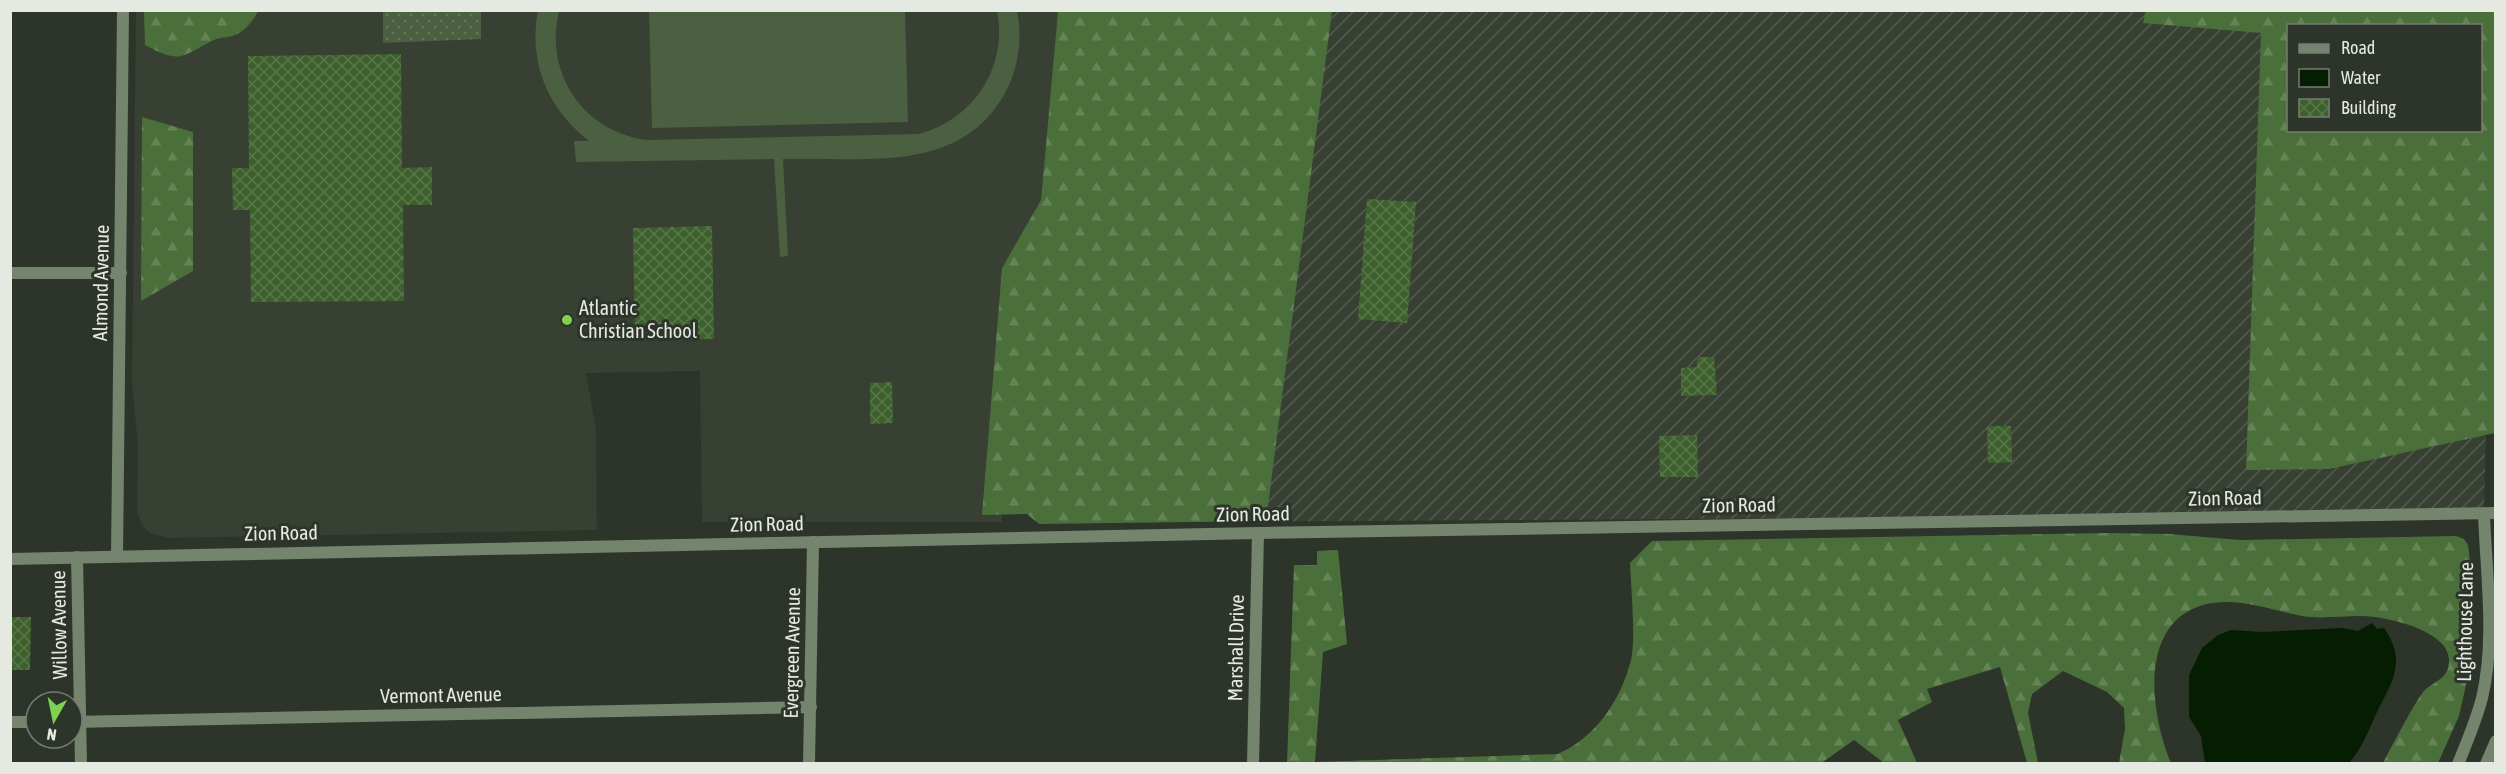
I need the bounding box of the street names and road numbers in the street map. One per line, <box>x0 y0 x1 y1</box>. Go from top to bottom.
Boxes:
street label: Almond Avenue <box>88 225 113 341</box>
street label: Zion Road <box>2188 485 2262 510</box>
street label: Zion Road <box>1702 492 1776 517</box>
street label: Zion Road <box>1216 501 1290 526</box>
street label: Zion Road <box>730 511 804 536</box>
street label: Zion Road <box>244 520 318 545</box>
street label: Lighthouse Lane <box>2452 562 2477 682</box>
street label: Willow Avenue <box>46 570 71 680</box>
street label: Evergreen Avenue <box>779 587 804 719</box>
street label: Marshall Drive <box>1223 594 1248 702</box>
street label: Vermont Avenue <box>380 682 502 707</box>

